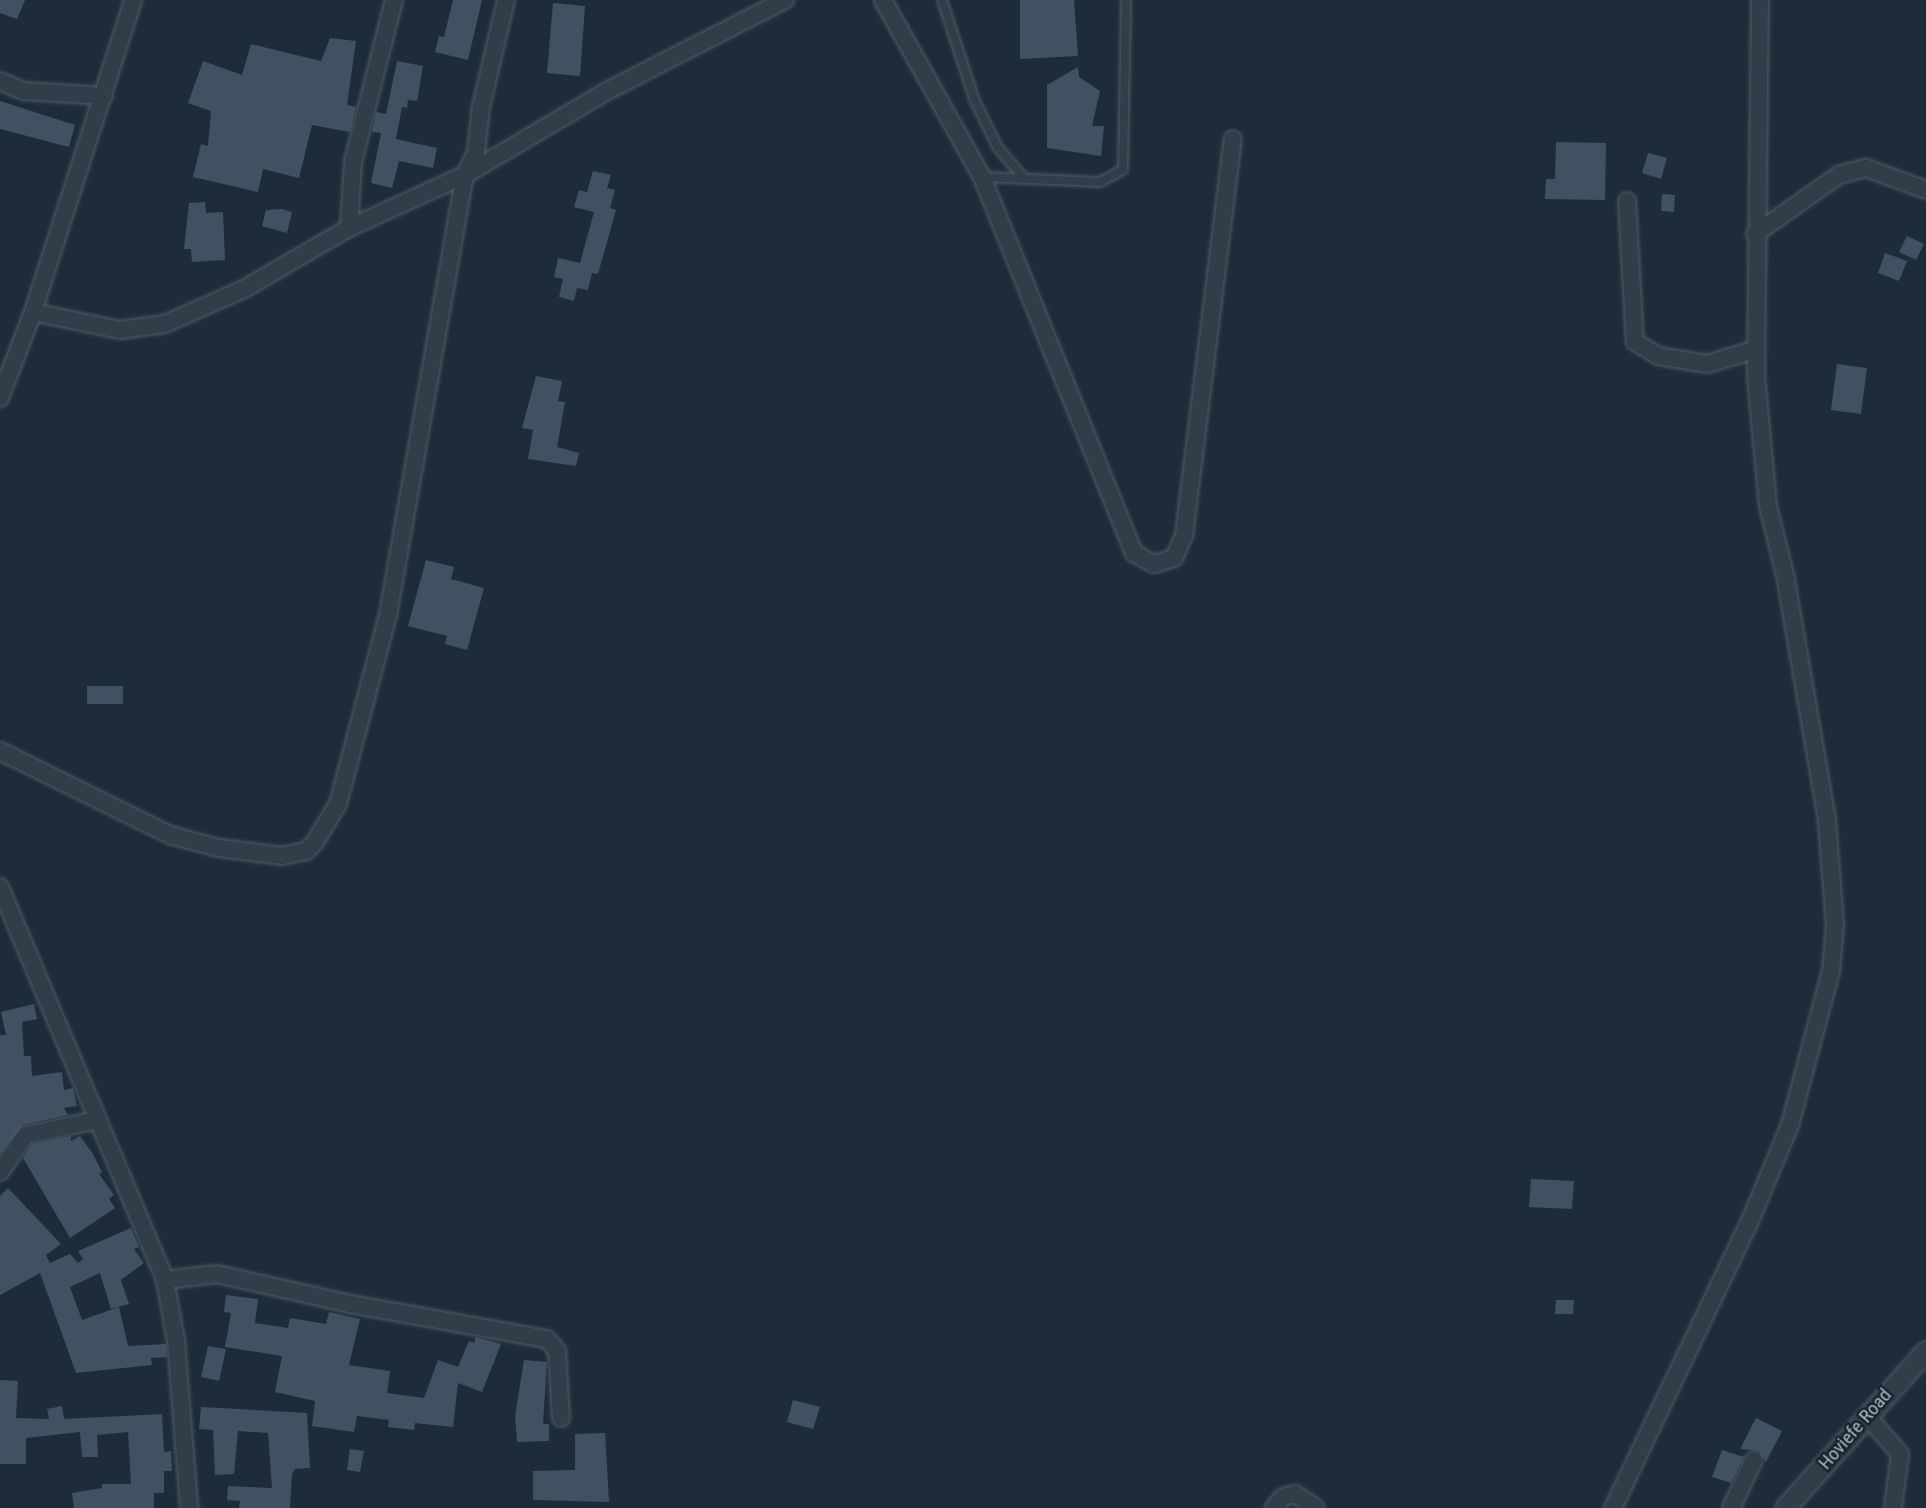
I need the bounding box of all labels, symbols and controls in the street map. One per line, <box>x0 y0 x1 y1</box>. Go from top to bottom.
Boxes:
street label: Hoviefe Road <box>1814 1384 1896 1474</box>

